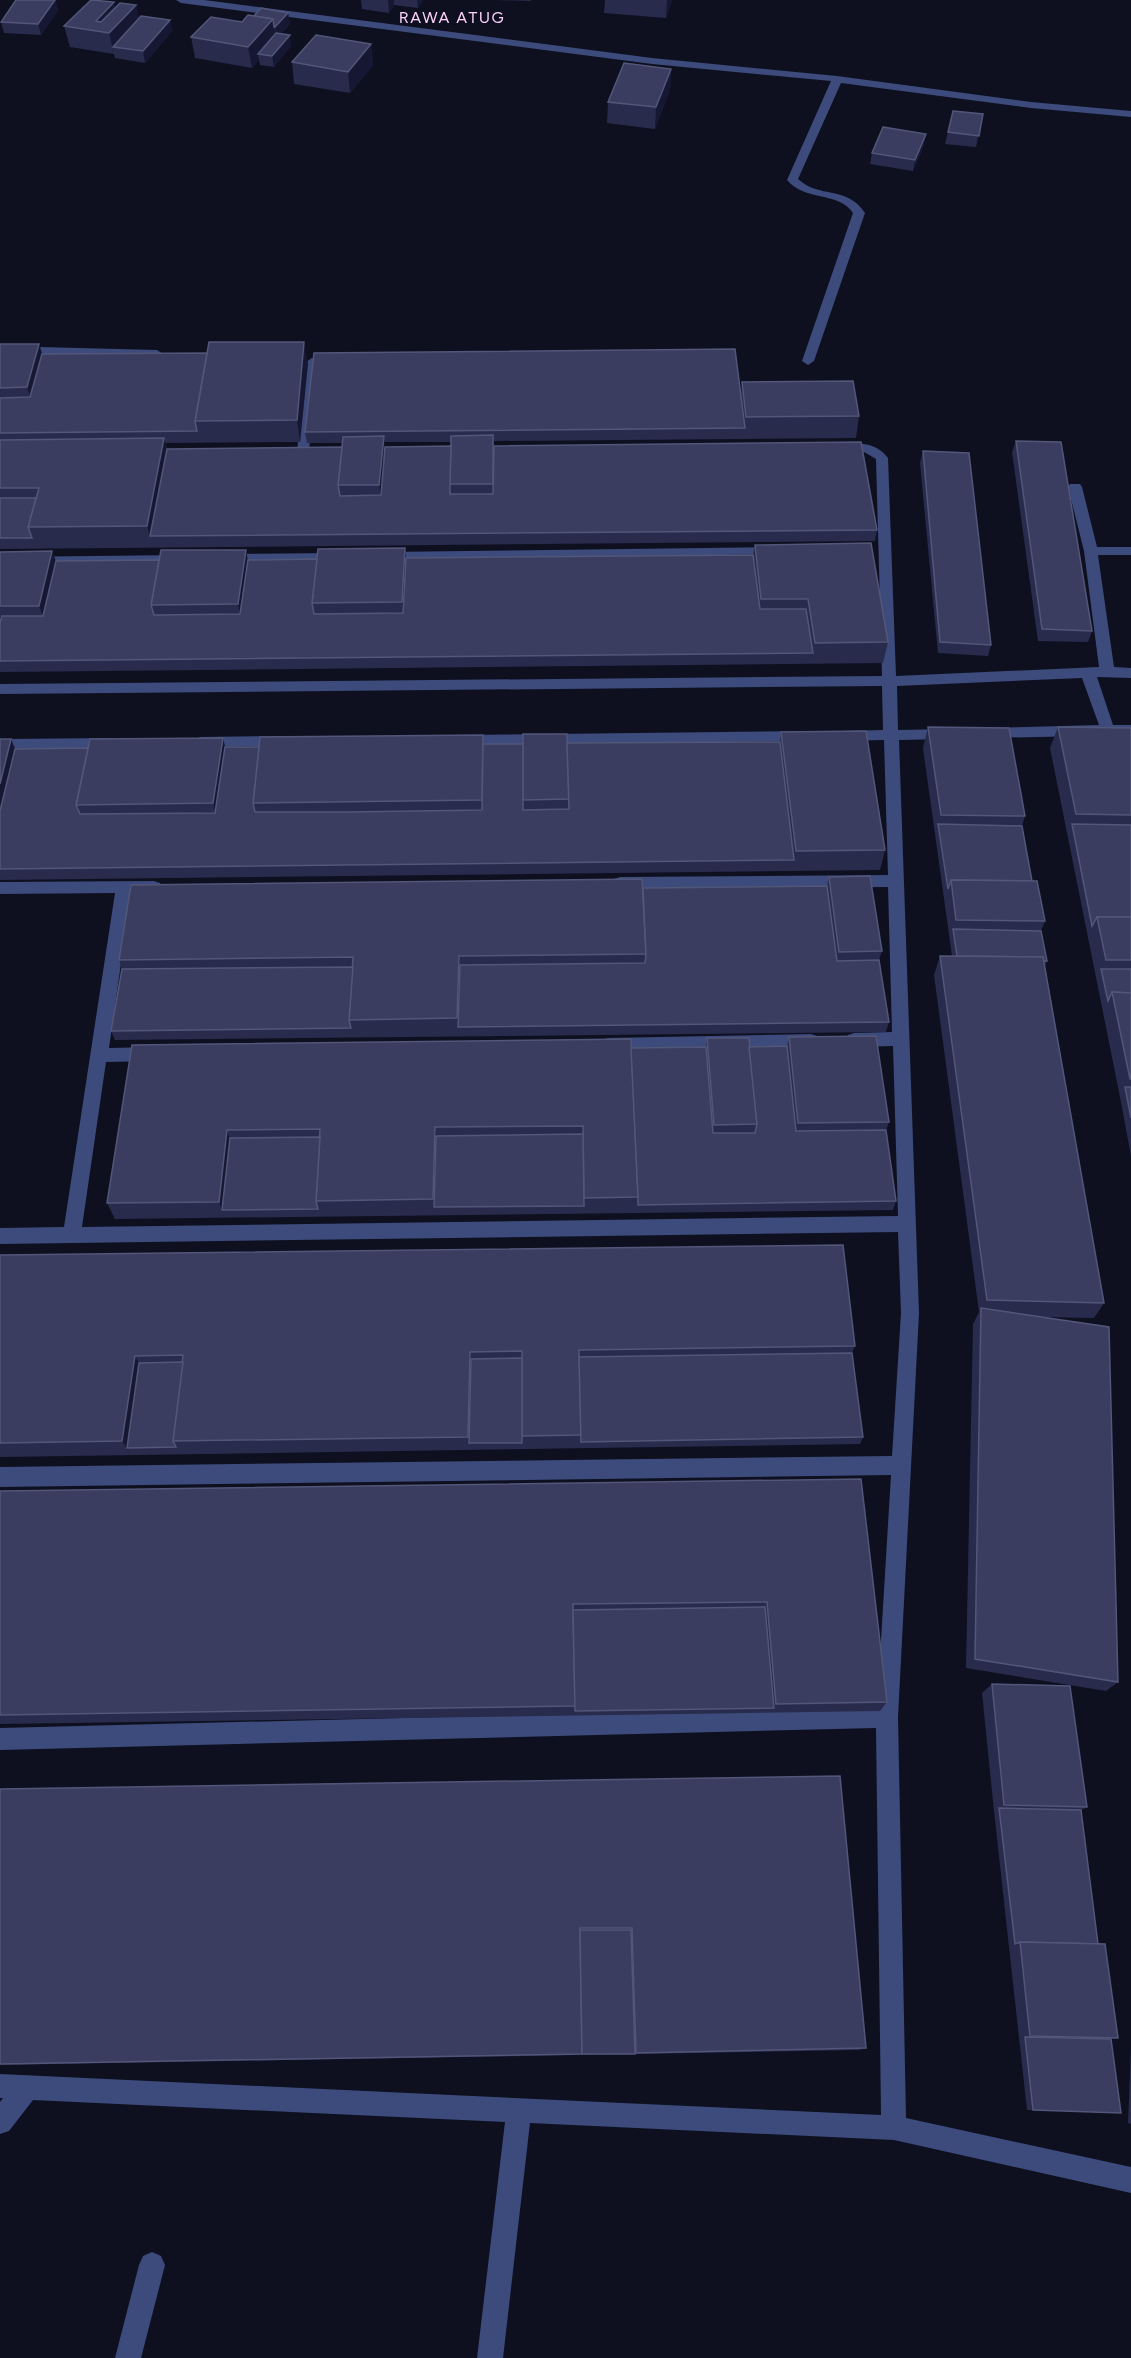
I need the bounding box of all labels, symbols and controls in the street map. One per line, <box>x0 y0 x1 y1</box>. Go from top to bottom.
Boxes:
district label: RAWA ATUG <box>399 8 505 27</box>

